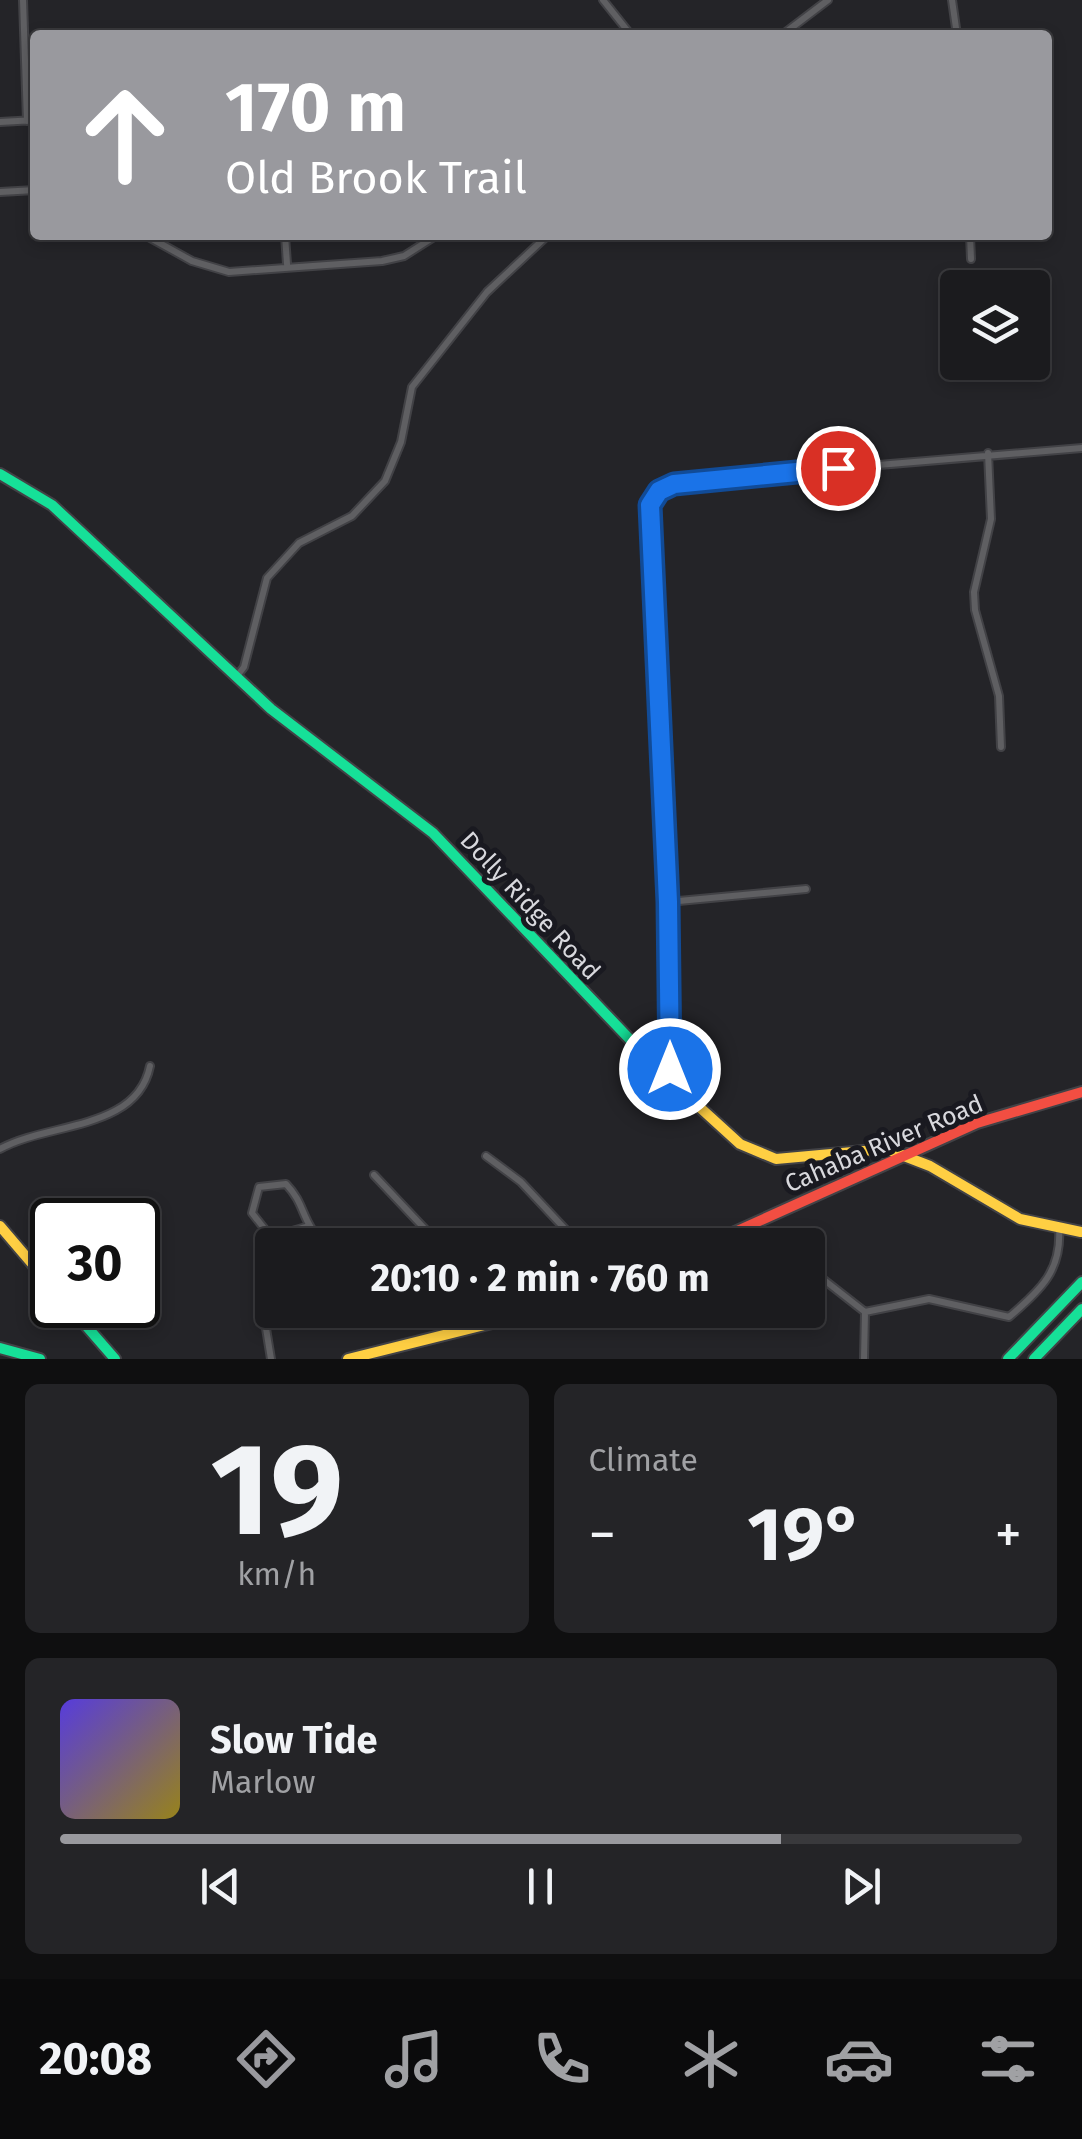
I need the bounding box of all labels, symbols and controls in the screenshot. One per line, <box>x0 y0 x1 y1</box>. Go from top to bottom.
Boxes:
text: 170 m <box>225 66 406 150</box>
icon: ahead <box>60 70 190 200</box>
text: Old Brook Trail <box>225 151 527 205</box>
map controls <box>940 270 1050 380</box>
button: layers <box>940 270 1050 380</box>
pin <box>796 426 881 511</box>
icon: arrive <box>811 441 866 496</box>
street label: Dolly Ridge Road <box>454 826 606 986</box>
position arrow <box>618 1017 722 1121</box>
street label: Cahaba River Road <box>780 1089 988 1199</box>
speed limit sign: 30 <box>30 1198 160 1328</box>
text: 20:10 · 2 min · 760 m <box>370 1255 710 1301</box>
text: 19 <box>210 1412 343 1568</box>
text: Climate <box>589 1441 698 1479</box>
text: 19° <box>747 1490 863 1580</box>
text: − <box>589 1502 616 1568</box>
text: + <box>995 1502 1022 1568</box>
text: km/h <box>237 1555 316 1593</box>
text: Slow Tide <box>210 1717 378 1763</box>
text: Marlow <box>210 1763 316 1801</box>
icon: previous <box>193 1859 248 1914</box>
icon: pause <box>513 1859 568 1914</box>
icon: next <box>834 1859 889 1914</box>
icon: directions <box>231 2024 301 2094</box>
icon: music <box>379 2024 449 2094</box>
icon: phone <box>527 2024 597 2094</box>
icon: climate <box>676 2024 746 2094</box>
icon: car <box>824 2024 894 2094</box>
icon: filters <box>973 2024 1043 2094</box>
text: 20:08 <box>39 2032 152 2086</box>

